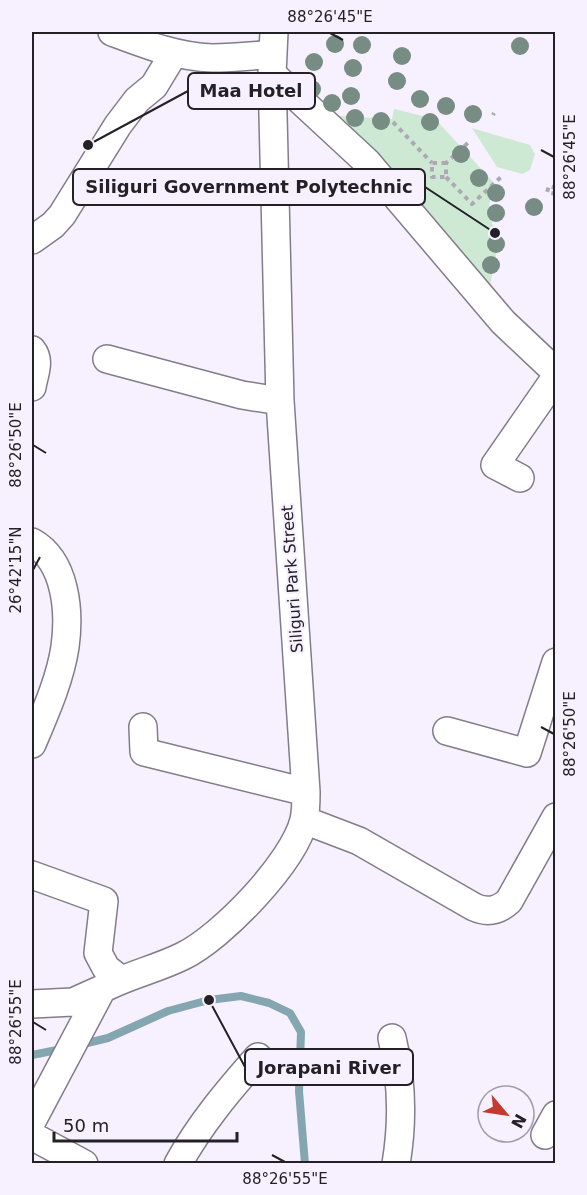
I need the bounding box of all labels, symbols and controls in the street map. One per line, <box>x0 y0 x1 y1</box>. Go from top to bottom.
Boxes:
text: 88°26'45"E <box>287 8 373 26</box>
callout: Maa Hotel <box>188 73 315 109</box>
text: Maa Hotel <box>200 80 302 101</box>
text: 88°26'45"E <box>561 114 579 200</box>
callout: Siliguri Government Polytechnic <box>73 169 425 205</box>
text: Siliguri Government Polytechnic <box>85 176 413 197</box>
text: 88°26'50"E <box>7 402 25 488</box>
street label: Siliguri Park Street <box>277 504 307 654</box>
text: 26°42'15"N <box>7 526 25 614</box>
text: 88°26'50"E <box>561 691 579 777</box>
text: 88°26'55"E <box>7 979 25 1065</box>
callout: Jorapani River <box>245 1049 413 1085</box>
text: Jorapani River <box>255 1057 401 1078</box>
north arrow <box>476 1084 536 1144</box>
scale bar <box>54 1105 237 1143</box>
text: N <box>507 1111 530 1131</box>
text: 50 m <box>63 1115 109 1136</box>
text: 88°26'55"E <box>242 1170 328 1188</box>

